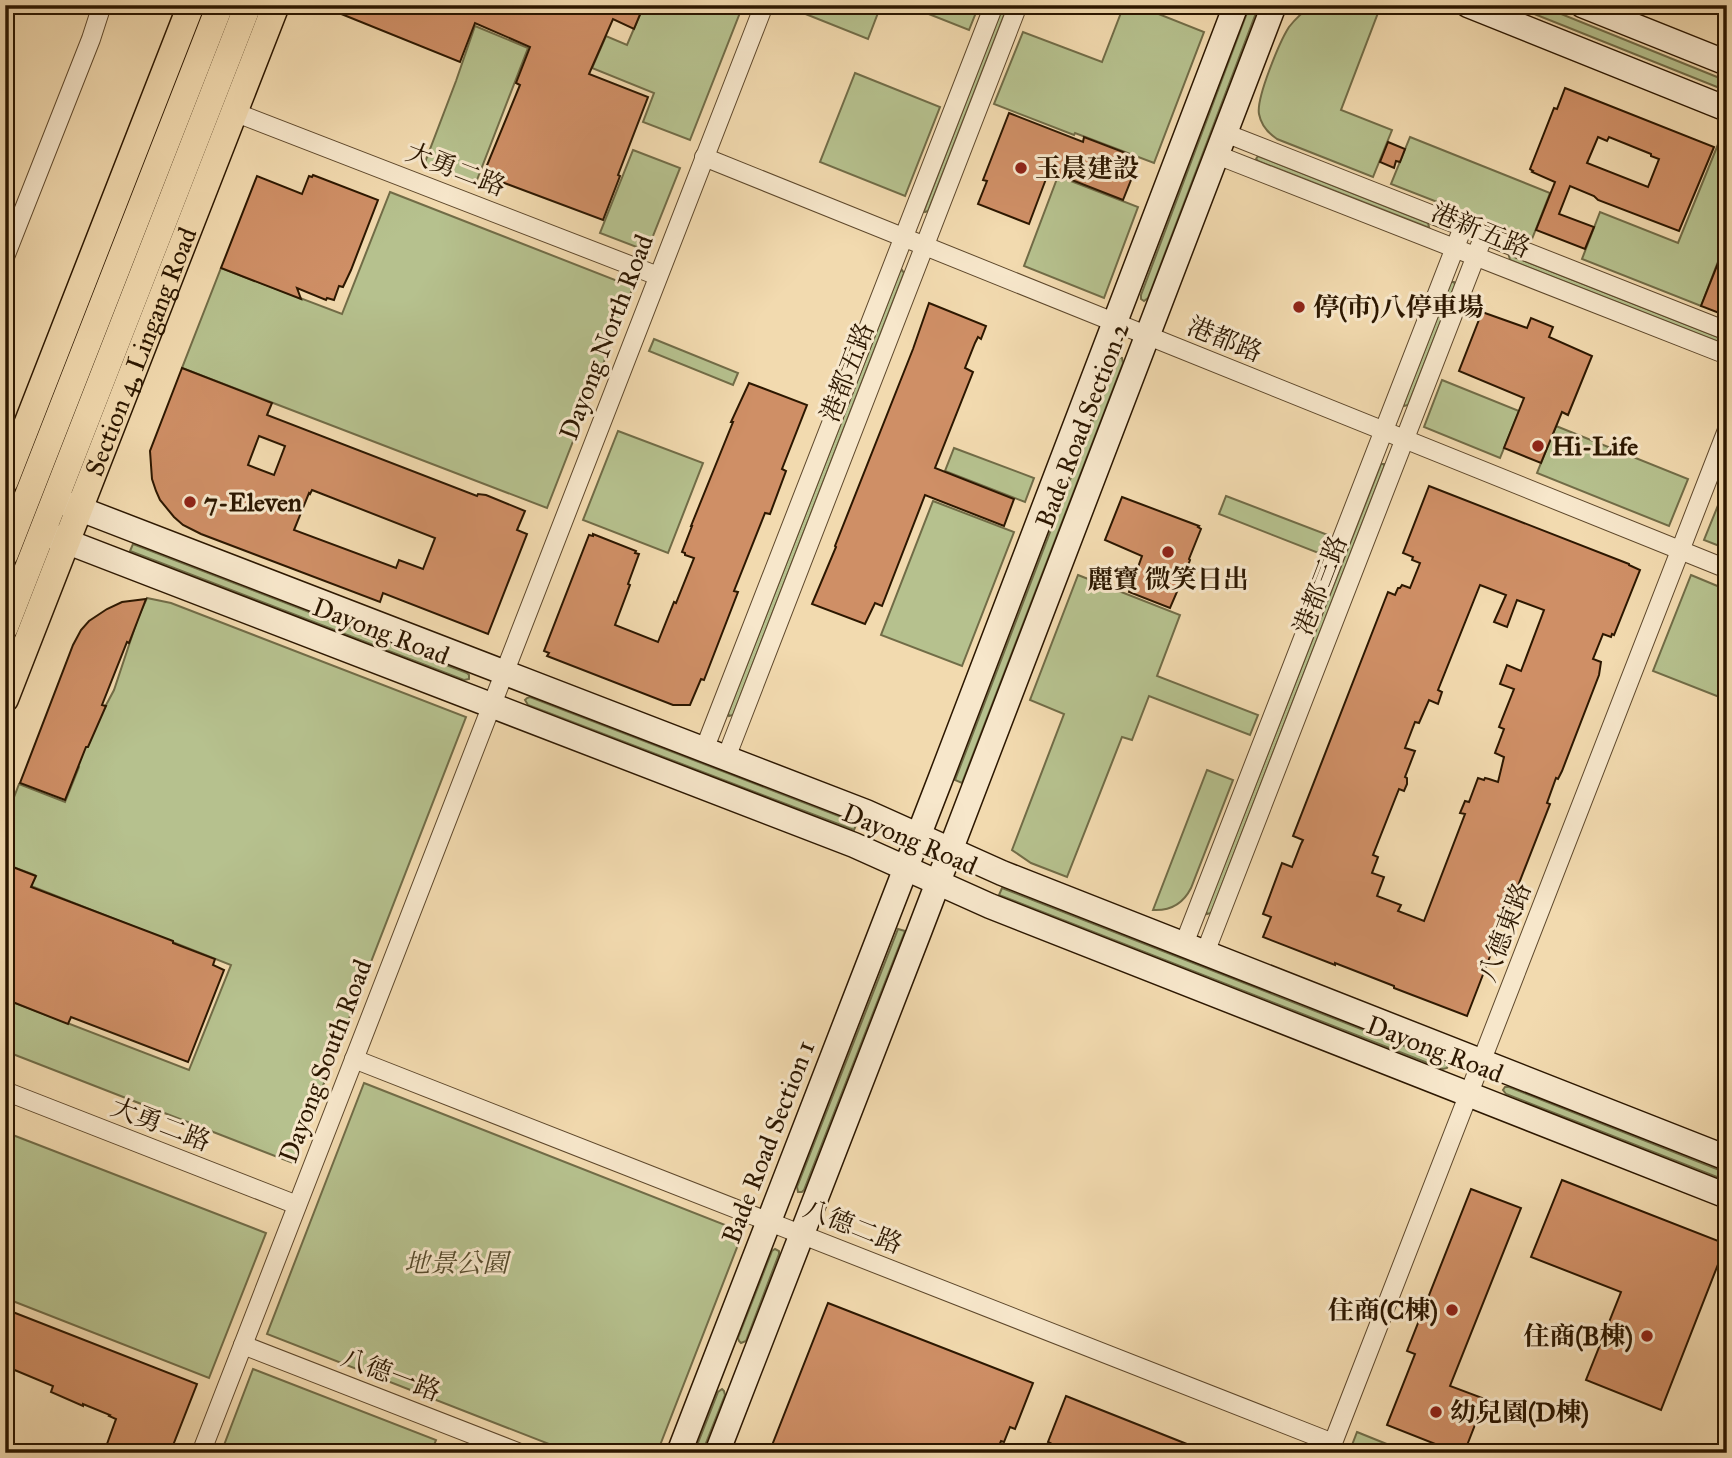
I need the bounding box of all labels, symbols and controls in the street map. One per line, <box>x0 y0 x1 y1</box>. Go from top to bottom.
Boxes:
street label: 大勇二路 <box>402 135 510 203</box>
place label: 玉晨建設 <box>1035 152 1139 184</box>
marker: 玉晨建設 <box>1013 160 1029 176</box>
street label: 港新五路 <box>1427 196 1535 264</box>
street label: Section 4, Lingang Road <box>78 223 204 480</box>
street label: Dayong North Road <box>552 230 660 444</box>
place label: 停(市)八停車場 <box>1313 291 1484 324</box>
marker: 停(市)八停車場 <box>1291 299 1307 315</box>
street label: 港都路 <box>1183 310 1267 368</box>
street label: 港都五路 <box>813 318 881 426</box>
street label: Bade Road Section 2 <box>1028 318 1136 532</box>
place label: Hi-Life <box>1552 430 1638 462</box>
marker: Hi-Life <box>1530 438 1546 454</box>
place label: 7-Eleven <box>204 486 302 518</box>
marker: 7-Eleven <box>182 494 198 510</box>
street label: 港都三路 <box>1286 531 1354 639</box>
marker: 麗寶 微笑日出 <box>1160 544 1176 560</box>
place label: 麗寶 微笑日出 <box>1087 563 1249 595</box>
street label: Dayong Road <box>308 590 454 672</box>
street label: Dayong Road <box>838 796 982 882</box>
street label: 八德東路 <box>1470 878 1538 986</box>
street label: Dayong South Road <box>272 955 378 1167</box>
street label: Dayong Road <box>1362 1008 1508 1090</box>
street label: Bade Road Section 1 <box>715 1036 821 1248</box>
street label: 大勇二路 <box>107 1090 215 1158</box>
street label: 八德二路 <box>799 1192 907 1260</box>
park label: 地景公園 <box>404 1247 512 1279</box>
place label: 住商(C棟) <box>1328 1294 1438 1327</box>
marker: 住商(C棟) <box>1444 1302 1460 1318</box>
place label: 住商(B棟) <box>1523 1320 1633 1353</box>
marker: 住商(B棟) <box>1639 1328 1655 1344</box>
street label: 八德一路 <box>337 1340 445 1408</box>
place label: 幼兒園(D棟) <box>1450 1396 1589 1429</box>
marker: 幼兒園(D棟) <box>1428 1404 1444 1420</box>

